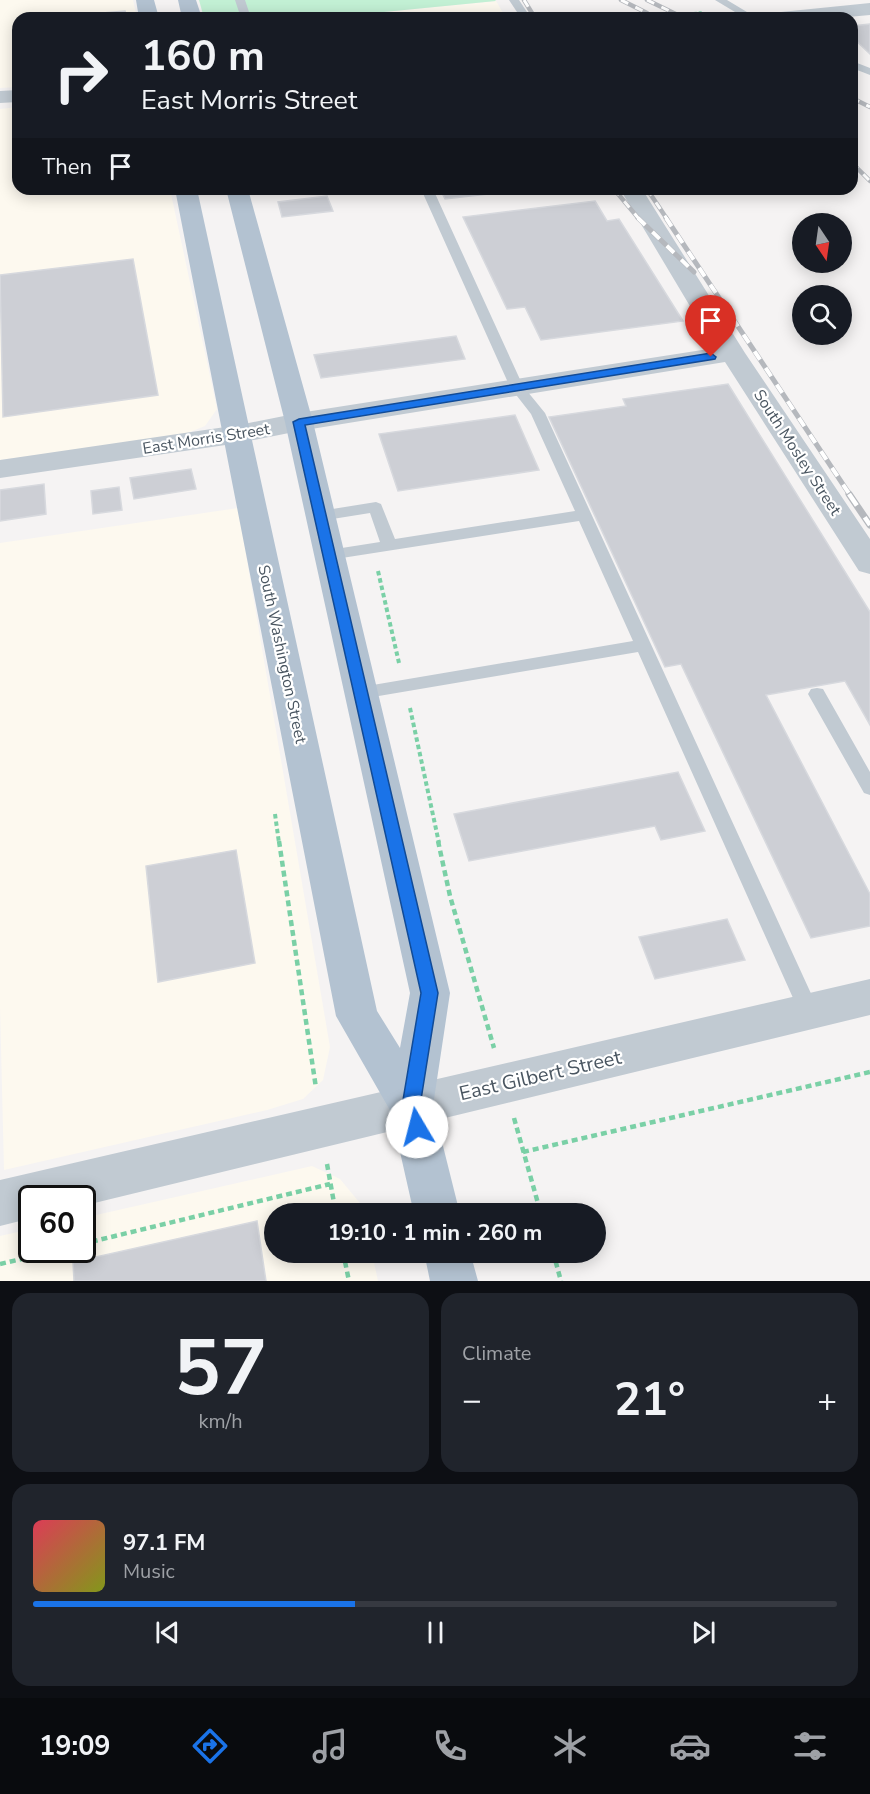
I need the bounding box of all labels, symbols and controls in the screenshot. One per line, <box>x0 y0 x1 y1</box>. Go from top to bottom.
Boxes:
text: 160 m <box>141 28 265 85</box>
icon: right <box>42 36 120 114</box>
text: East Morris Street <box>141 82 357 119</box>
icon: arrive <box>104 150 137 183</box>
text: Then <box>42 152 92 182</box>
north arrow <box>792 213 852 273</box>
map controls <box>792 213 852 345</box>
button: search <box>792 285 852 345</box>
pin <box>685 295 736 357</box>
icon: arrive <box>694 304 727 337</box>
street label: South Mosley Street <box>748 385 846 520</box>
street label: East Morris Street <box>141 418 272 460</box>
street label: South Washington Street <box>252 563 312 746</box>
street label: East Gilbert Street <box>456 1043 625 1107</box>
position arrow <box>385 1095 449 1159</box>
speed limit sign: 60 <box>18 1185 96 1263</box>
text: 19:10 · 1 min · 260 m <box>328 1218 542 1248</box>
text: 57 <box>174 1315 267 1422</box>
text: Climate <box>462 1340 531 1367</box>
text: 21° <box>614 1370 685 1431</box>
text: − <box>462 1378 482 1423</box>
text: + <box>817 1378 837 1423</box>
text: km/h <box>198 1408 243 1435</box>
text: 97.1 FM <box>123 1528 205 1558</box>
text: Music <box>123 1558 175 1585</box>
icon: previous <box>151 1616 184 1649</box>
icon: pause <box>419 1616 452 1649</box>
icon: next <box>687 1616 720 1649</box>
icon: directions <box>189 1725 231 1767</box>
icon: music <box>309 1725 351 1767</box>
icon: phone <box>429 1725 471 1767</box>
icon: climate <box>549 1725 591 1767</box>
icon: car <box>669 1725 711 1767</box>
icon: filters <box>789 1725 831 1767</box>
text: 19:09 <box>39 1728 111 1765</box>

